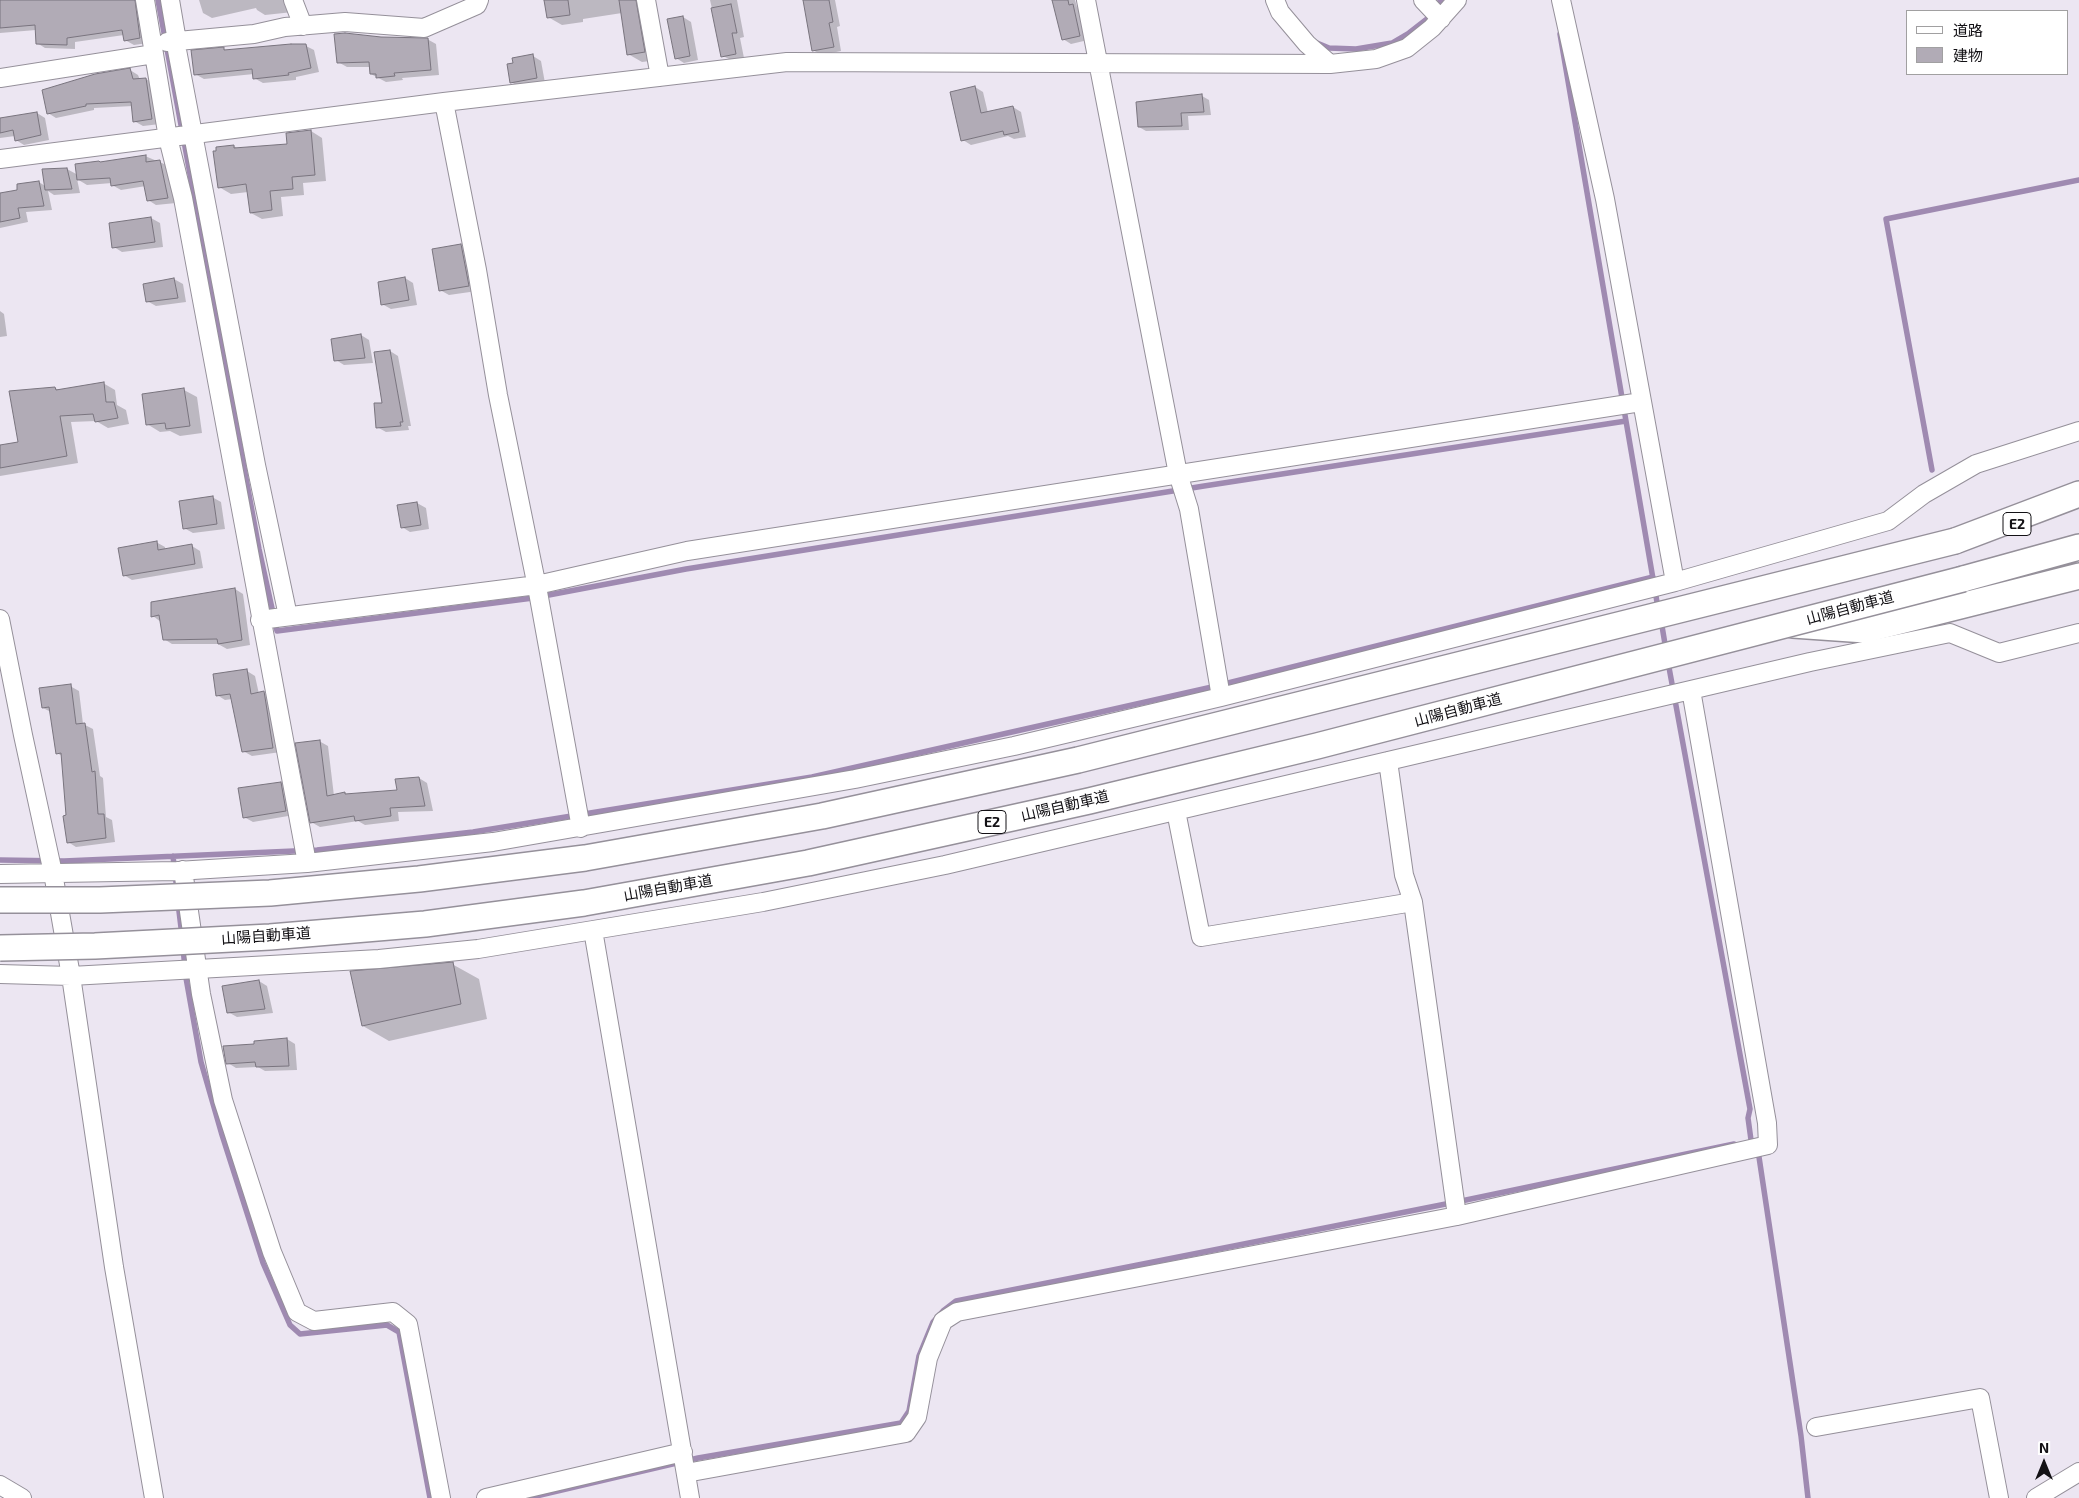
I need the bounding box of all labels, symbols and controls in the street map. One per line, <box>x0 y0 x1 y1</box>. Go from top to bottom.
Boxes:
legend <box>1906 10 2069 75</box>
text: 道路 <box>1953 21 1983 39</box>
text: 建物 <box>1953 46 1983 64</box>
road number: E2 <box>2003 512 2031 536</box>
street label: 山陽自動車道 <box>1804 588 1896 628</box>
street label: 山陽自動車道 <box>1412 690 1504 730</box>
street label: 山陽自動車道 <box>1019 787 1111 825</box>
road number: E2 <box>978 810 1006 834</box>
street label: 山陽自動車道 <box>622 871 714 905</box>
street label: 山陽自動車道 <box>220 924 312 948</box>
north arrow <box>2019 1438 2069 1488</box>
text: N <box>2039 1439 2049 1456</box>

